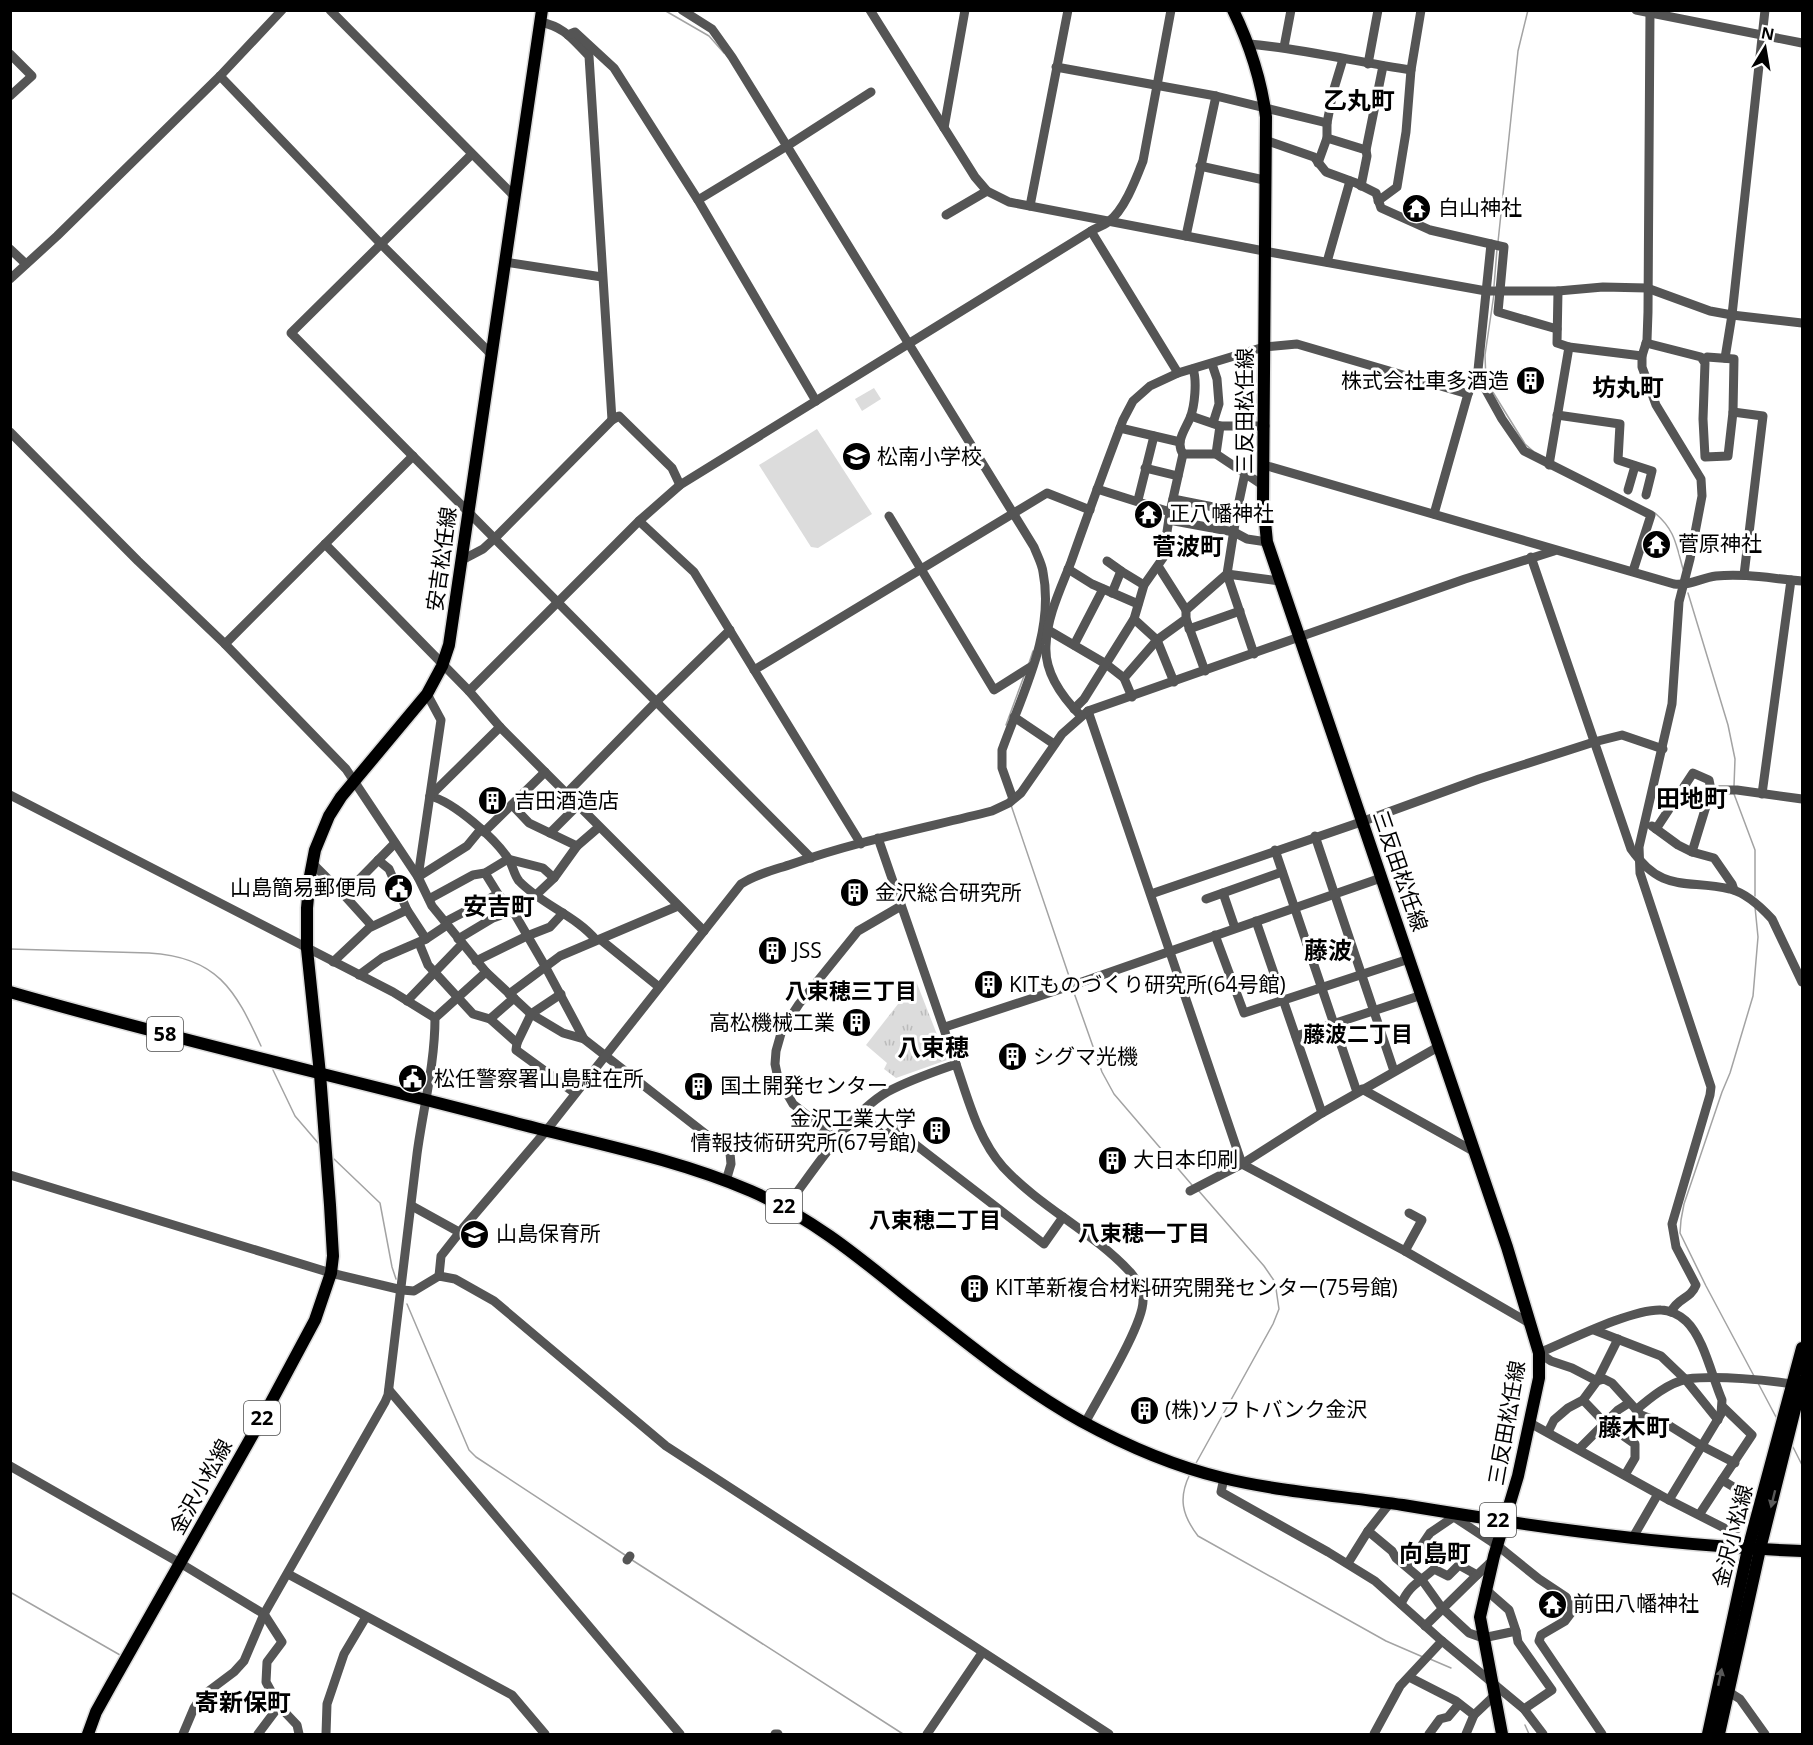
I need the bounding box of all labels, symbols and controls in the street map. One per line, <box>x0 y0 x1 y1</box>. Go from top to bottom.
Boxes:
north arrow <box>1735 18 1795 78</box>
text: N <box>1759 21 1776 45</box>
district label: 乙丸町 <box>1323 83 1395 116</box>
temple icon: 白山神社 <box>1401 192 1433 224</box>
place label: 白山神社 <box>1438 193 1522 221</box>
street label: 三反田松任線 <box>1230 348 1258 474</box>
building icon: 株式会社車多酒造 <box>1514 365 1546 397</box>
place label: 株式会社車多酒造 <box>1341 366 1509 394</box>
district label: 坊丸町 <box>1592 370 1664 403</box>
school or university icon: 松南小学校 <box>840 441 872 473</box>
place label: 松南小学校 <box>877 442 982 470</box>
temple icon: 正八幡神社 <box>1132 498 1164 530</box>
place label: 正八幡神社 <box>1169 499 1274 527</box>
street label: 安吉松任線 <box>420 505 462 613</box>
temple icon: 菅原神社 <box>1641 528 1673 560</box>
district label: 菅波町 <box>1152 529 1224 562</box>
place label: 菅原神社 <box>1678 529 1762 557</box>
district label: 田地町 <box>1656 781 1728 814</box>
building icon: 吉田酒造店 <box>477 785 509 817</box>
place label: 吉田酒造店 <box>514 786 619 814</box>
street label: 三反田松任線 <box>1367 807 1435 935</box>
public building icon: 山島簡易郵便局 <box>382 872 414 904</box>
place label: 山島簡易郵便局 <box>230 873 377 901</box>
building icon: 金沢総合研究所 <box>838 877 870 909</box>
place label: 金沢総合研究所 <box>875 878 1022 906</box>
district label: 安吉町 <box>463 889 535 922</box>
district label: 藤波 <box>1304 933 1352 966</box>
building icon: JSS <box>756 935 788 967</box>
place label: JSS <box>791 936 822 964</box>
building icon: KITものづくり研究所(64号館) <box>972 969 1004 1001</box>
place label: KITものづくり研究所(64号館) <box>1009 970 1286 998</box>
district label: 八束穂三丁目 <box>785 975 917 1005</box>
building icon: 高松機械工業 <box>840 1007 872 1039</box>
place label: 高松機械工業 <box>709 1008 835 1036</box>
road number: 58 <box>147 1017 183 1051</box>
district label: 藤波二丁目 <box>1303 1018 1413 1048</box>
district label: 八束穂 <box>897 1030 969 1063</box>
building icon: シグマ光機 <box>996 1041 1028 1073</box>
place label: シグマ光機 <box>1033 1042 1138 1070</box>
public building icon: 松任警察署山島駐在所 <box>397 1063 429 1095</box>
place label: 松任警察署山島駐在所 <box>434 1064 644 1092</box>
building icon: 国土開発センター <box>683 1070 715 1102</box>
place label: 国土開発センター <box>720 1071 888 1099</box>
place label: 金沢工業大学 情報技術研究所(67号館) <box>691 1104 916 1156</box>
building icon: 金沢工業大学 情報技術研究所(67号館) <box>921 1115 953 1147</box>
building icon: 大日本印刷 <box>1096 1144 1128 1176</box>
place label: 大日本印刷 <box>1133 1145 1238 1173</box>
road number: 22 <box>766 1189 802 1223</box>
district label: 八束穂二丁目 <box>869 1204 1001 1234</box>
district label: 八束穂一丁目 <box>1078 1217 1210 1247</box>
school or university icon: 山島保育所 <box>459 1218 491 1250</box>
place label: 山島保育所 <box>496 1219 601 1247</box>
building icon: KIT革新複合材料研究開発センター(75号館) <box>958 1272 990 1304</box>
place label: KIT革新複合材料研究開発センター(75号館) <box>995 1273 1398 1301</box>
street label: 三反田松任線 <box>1481 1358 1531 1487</box>
building icon: (株)ソフトバンク金沢 <box>1128 1394 1160 1426</box>
place label: (株)ソフトバンク金沢 <box>1165 1395 1367 1423</box>
road number: 22 <box>244 1401 280 1435</box>
district label: 藤木町 <box>1598 1410 1670 1443</box>
street label: 金沢小松線 <box>162 1434 238 1539</box>
street label: 金沢小松線 <box>1706 1481 1758 1590</box>
one-way arrow <box>1767 1489 1777 1508</box>
road number: 22 <box>1480 1503 1516 1537</box>
district label: 向島町 <box>1399 1536 1471 1569</box>
temple icon: 前田八幡神社 <box>1536 1588 1568 1620</box>
place label: 前田八幡神社 <box>1573 1589 1699 1617</box>
one-way arrow <box>1716 1668 1726 1686</box>
district label: 寄新保町 <box>195 1685 291 1718</box>

